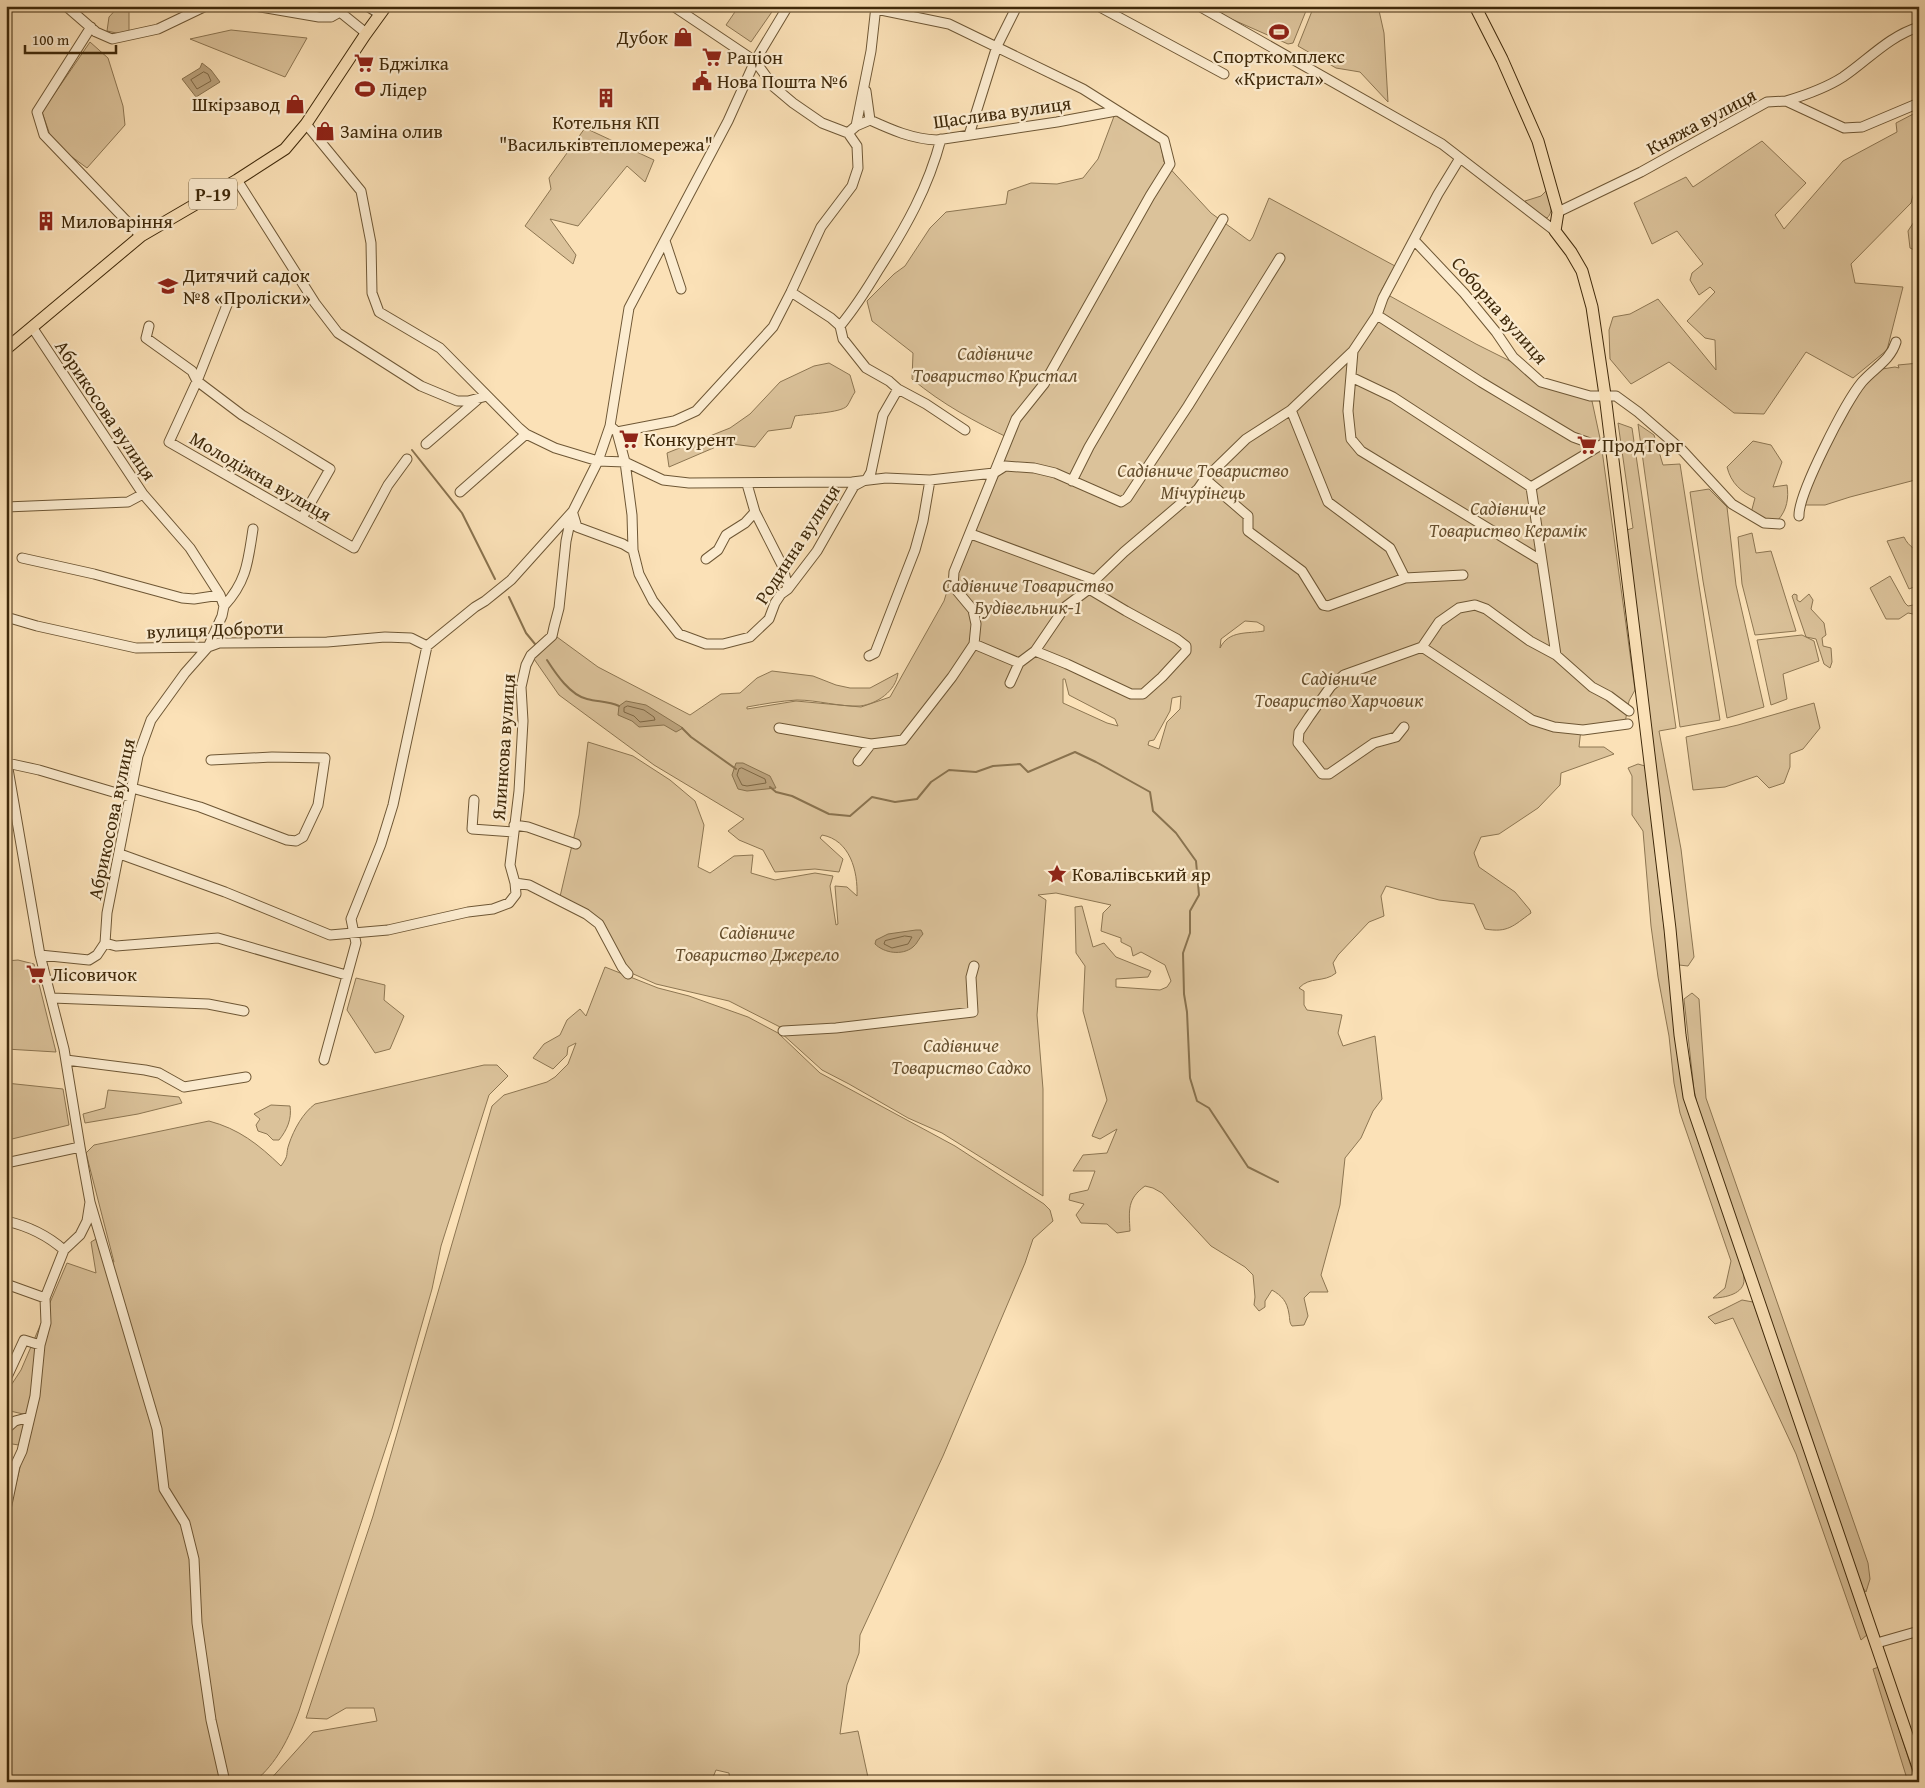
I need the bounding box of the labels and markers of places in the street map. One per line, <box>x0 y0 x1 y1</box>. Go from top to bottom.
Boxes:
sports icon: Спорткомплекс «Кристал» <box>1268 21 1290 43</box>
place label: Дубок <box>616 23 668 51</box>
shop icon: Дубок <box>672 26 694 48</box>
place label: Спорткомплекс «Кристал» <box>1213 42 1345 92</box>
place label: Раціон <box>727 43 783 71</box>
supermarket icon: Раціон <box>701 46 723 68</box>
place label: Бджілка <box>379 49 449 77</box>
supermarket icon: Бджілка <box>353 52 375 74</box>
place label: Нова Пошта №6 <box>717 67 848 95</box>
public building icon: Нова Пошта №6 <box>691 70 713 92</box>
place label: Лідер <box>380 75 427 103</box>
sports icon: Лідер <box>354 78 376 100</box>
building icon: Котельня КП "Васильківтепломережа" <box>595 87 617 109</box>
place label: Шкірзавод <box>192 90 280 118</box>
shop icon: Шкірзавод <box>284 93 306 115</box>
place label: Котельня КП "Васильківтепломережа" <box>499 108 713 158</box>
place label: Заміна олив <box>340 117 443 145</box>
shop icon: Заміна олив <box>314 120 336 142</box>
place label: Миловаріння <box>61 207 173 235</box>
building icon: Миловаріння <box>35 210 57 232</box>
place label: Дитячий садок №8 «Проліски» <box>182 261 311 311</box>
school or university icon: Дитячий садок №8 «Проліски» <box>157 275 179 297</box>
place label: Конкурент <box>644 425 736 453</box>
supermarket icon: Конкурент <box>618 428 640 450</box>
place label: ПродТорг <box>1602 431 1683 459</box>
supermarket icon: ПродТорг <box>1576 434 1598 456</box>
place label: Ковалівський яр <box>1072 860 1211 888</box>
place icon: Ковалівський яр <box>1046 863 1068 885</box>
place label: Лісовичок <box>51 960 137 988</box>
supermarket icon: Лісовичок <box>25 963 47 985</box>

